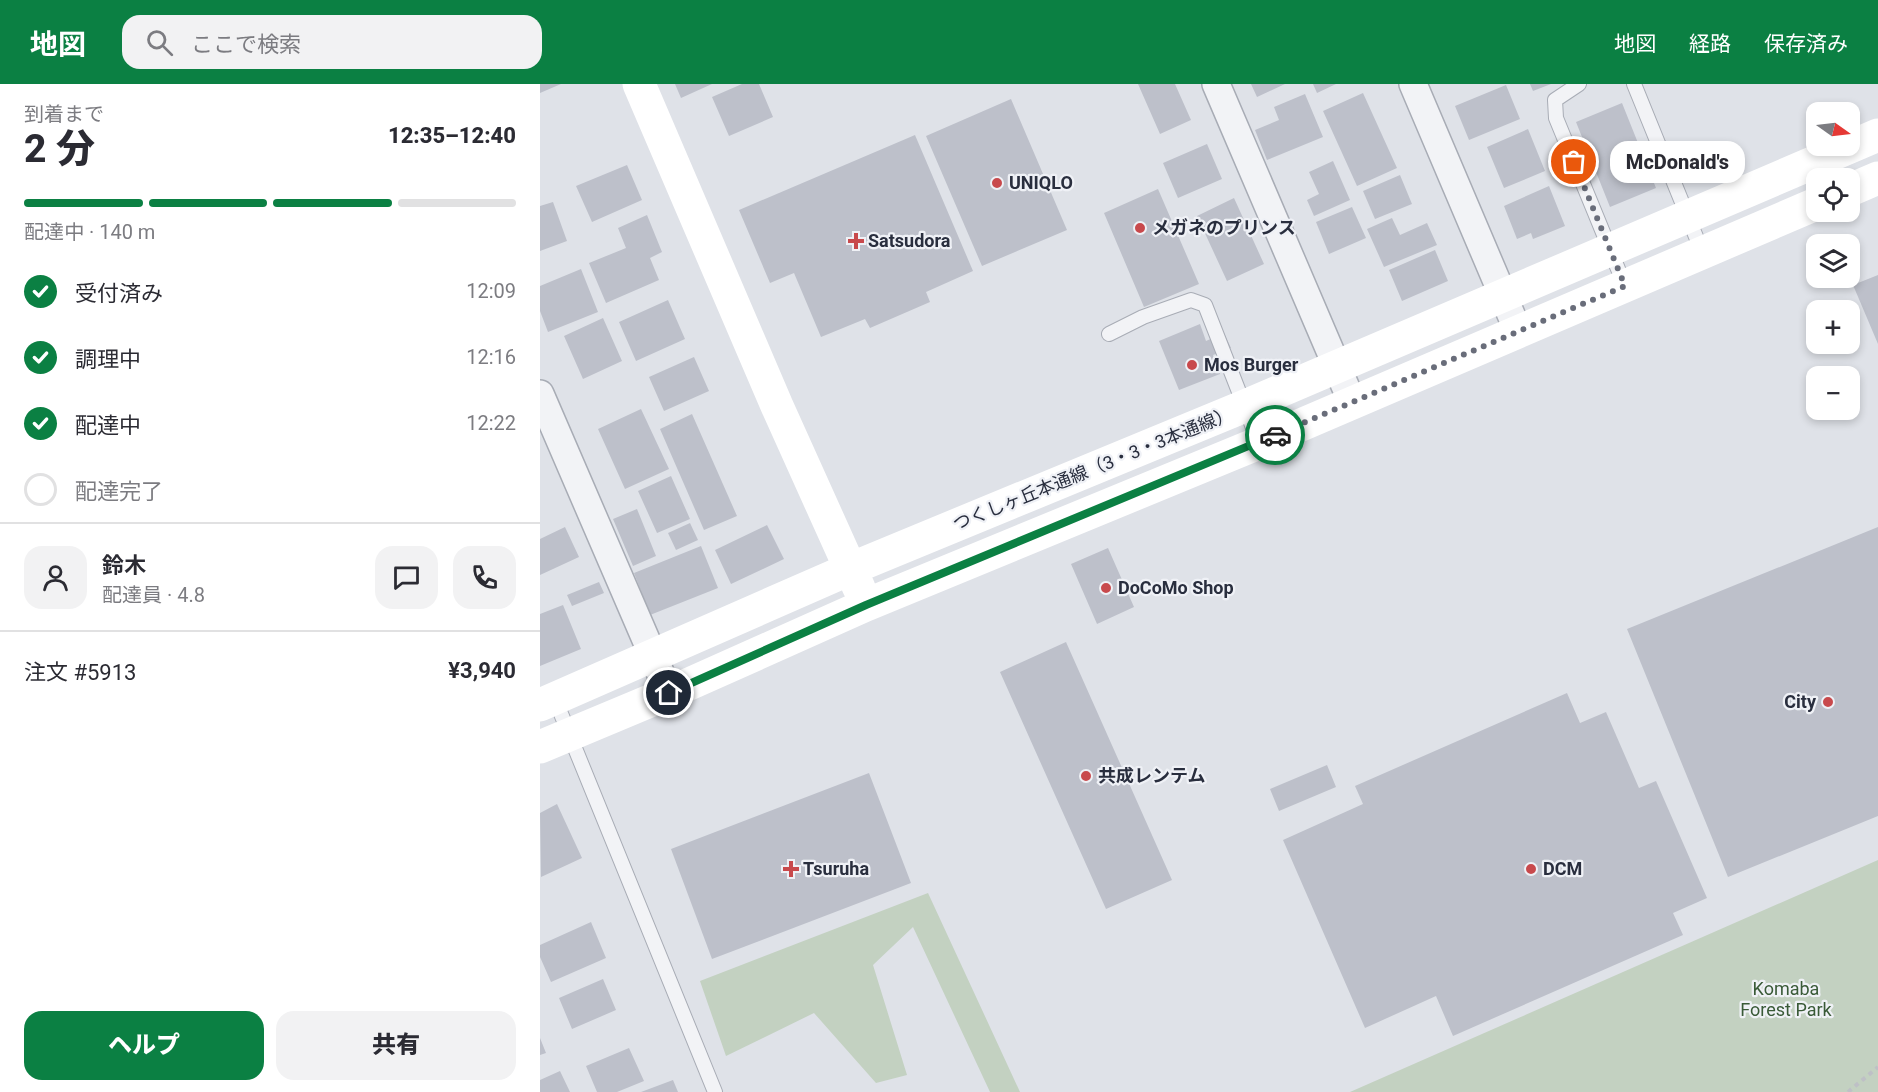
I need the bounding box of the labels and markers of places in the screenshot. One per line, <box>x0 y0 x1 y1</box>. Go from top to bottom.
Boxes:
pin <box>1548 136 1599 187</box>
callout: McDonald's <box>1610 141 1745 183</box>
place label: UNIQLO <box>1009 172 1073 193</box>
marker: UNIQLO <box>990 176 1004 190</box>
place label: メガネのプリンス <box>1152 217 1296 238</box>
marker: メガネのプリンス <box>1133 221 1147 235</box>
place label: Satsudora <box>868 230 951 251</box>
marker: Satsudora <box>849 234 863 248</box>
place label: Mos Burger <box>1204 354 1299 375</box>
marker: Mos Burger <box>1185 358 1199 372</box>
place label: DoCoMo Shop <box>1118 577 1234 598</box>
marker: DoCoMo Shop <box>1099 581 1113 595</box>
pin <box>643 667 694 718</box>
place label: City <box>1784 691 1817 712</box>
marker: City <box>1821 695 1835 709</box>
place label: 共成レンテム <box>1098 765 1205 786</box>
marker: 共成レンテム <box>1079 769 1093 783</box>
place label: Tsuruha <box>803 858 869 879</box>
place label: DCM <box>1543 858 1582 879</box>
marker: Tsuruha <box>784 862 798 876</box>
marker: DCM <box>1524 862 1538 876</box>

